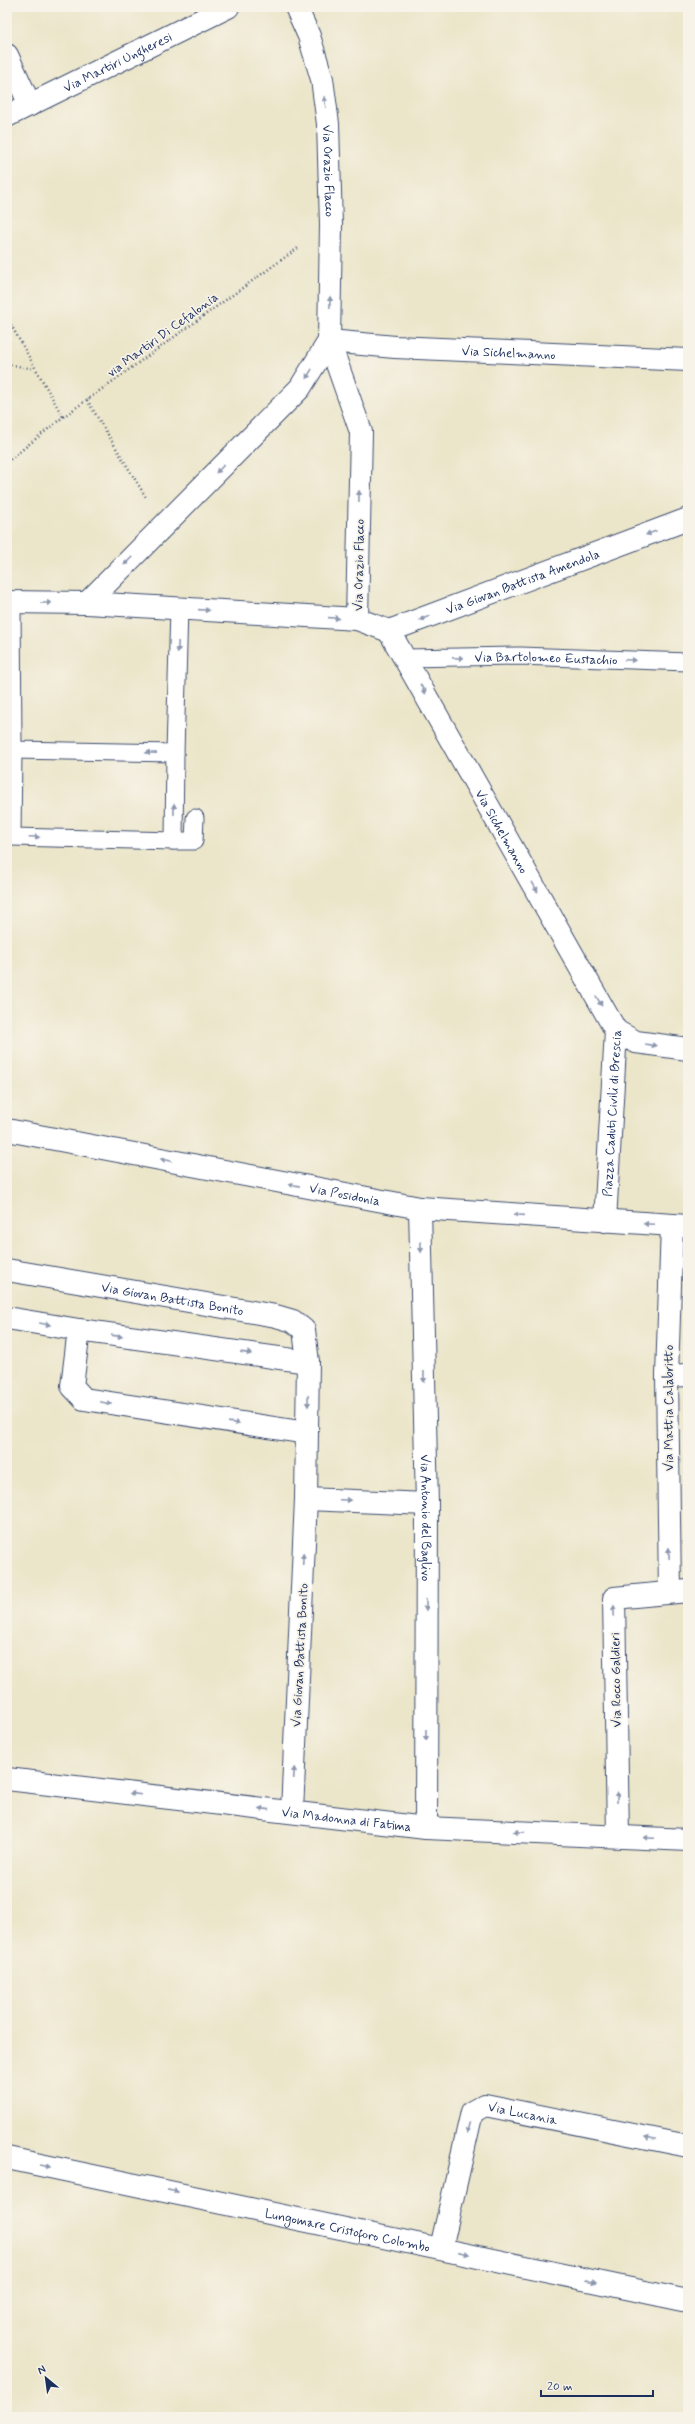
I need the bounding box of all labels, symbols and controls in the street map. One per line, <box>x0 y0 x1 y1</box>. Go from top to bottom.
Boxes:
street label: Via Martiri Ungheresi <box>61 29 175 97</box>
one-way arrow <box>322 96 328 108</box>
street label: Via Orazio Flacco <box>318 125 338 218</box>
street label: via Martiri Di Cefalonia <box>104 289 222 382</box>
one-way arrow <box>327 295 333 308</box>
street label: Via Sichelmanno <box>461 343 556 364</box>
one-way arrow <box>305 368 312 380</box>
one-way arrow <box>215 464 225 474</box>
one-way arrow <box>356 490 363 502</box>
street label: Via Orazio Flacco <box>350 518 369 611</box>
one-way arrow <box>645 530 657 536</box>
street label: Via Giovan Battista Amendola <box>444 546 602 619</box>
one-way arrow <box>123 556 133 566</box>
one-way arrow <box>40 600 53 606</box>
one-way arrow <box>198 606 210 613</box>
one-way arrow <box>328 614 340 621</box>
one-way arrow <box>418 615 430 621</box>
one-way arrow <box>175 641 181 654</box>
street label: Via Bartolomeo Eustachio <box>474 649 618 669</box>
one-way arrow <box>452 655 465 661</box>
one-way arrow <box>624 657 637 663</box>
one-way arrow <box>419 683 426 695</box>
one-way arrow <box>144 750 157 756</box>
street label: Via Sichelmanno <box>471 787 532 877</box>
one-way arrow <box>171 802 177 815</box>
one-way arrow <box>28 834 41 840</box>
one-way arrow <box>531 882 538 893</box>
one-way arrow <box>595 995 602 1007</box>
street label: Piazza Caduti Civili di Brescia <box>599 1029 626 1197</box>
one-way arrow <box>645 1042 657 1048</box>
one-way arrow <box>160 1157 172 1163</box>
street label: Via Posidonia <box>308 1180 382 1210</box>
one-way arrow <box>288 1181 300 1187</box>
one-way arrow <box>513 1212 525 1219</box>
one-way arrow <box>643 1220 655 1227</box>
one-way arrow <box>418 1241 424 1254</box>
street label: Via Giovan Battista Bonito <box>100 1279 245 1320</box>
one-way arrow <box>39 1322 52 1328</box>
one-way arrow <box>111 1332 123 1339</box>
street label: Via Mattia Calabritto <box>661 1344 678 1471</box>
one-way arrow <box>240 1350 252 1356</box>
one-way arrow <box>421 1371 427 1384</box>
one-way arrow <box>305 1395 311 1408</box>
one-way arrow <box>100 1400 112 1406</box>
one-way arrow <box>228 1420 240 1426</box>
street label: Via Antonio del Baglivo <box>416 1454 434 1582</box>
one-way arrow <box>339 1497 351 1504</box>
one-way arrow <box>666 1546 672 1559</box>
one-way arrow <box>300 1553 307 1565</box>
street label: Via Giovan Battista Bonito <box>288 1582 313 1727</box>
one-way arrow <box>423 1599 429 1612</box>
one-way arrow <box>611 1604 617 1617</box>
street label: Via Rocco Galdieri <box>607 1632 626 1728</box>
one-way arrow <box>423 1729 429 1742</box>
one-way arrow <box>291 1766 297 1779</box>
one-way arrow <box>129 1790 141 1797</box>
one-way arrow <box>614 1790 620 1803</box>
street label: Via Madonna di Fatima <box>281 1804 413 1836</box>
one-way arrow <box>258 1806 270 1812</box>
one-way arrow <box>512 1829 525 1835</box>
one-way arrow <box>642 1835 655 1841</box>
street label: Via Lucania <box>487 2099 559 2129</box>
one-way arrow <box>464 2122 470 2135</box>
one-way arrow <box>644 2135 656 2141</box>
one-way arrow <box>39 2163 51 2169</box>
one-way arrow <box>167 2189 179 2195</box>
street label: Lungomare Cristoforo Colombo <box>263 2205 431 2257</box>
one-way arrow <box>458 2251 470 2257</box>
one-way arrow <box>585 2279 597 2285</box>
north arrow <box>26 2358 66 2398</box>
text: N <box>35 2362 48 2378</box>
scale bar <box>541 2372 653 2398</box>
text: 20 m <box>547 2379 573 2395</box>

